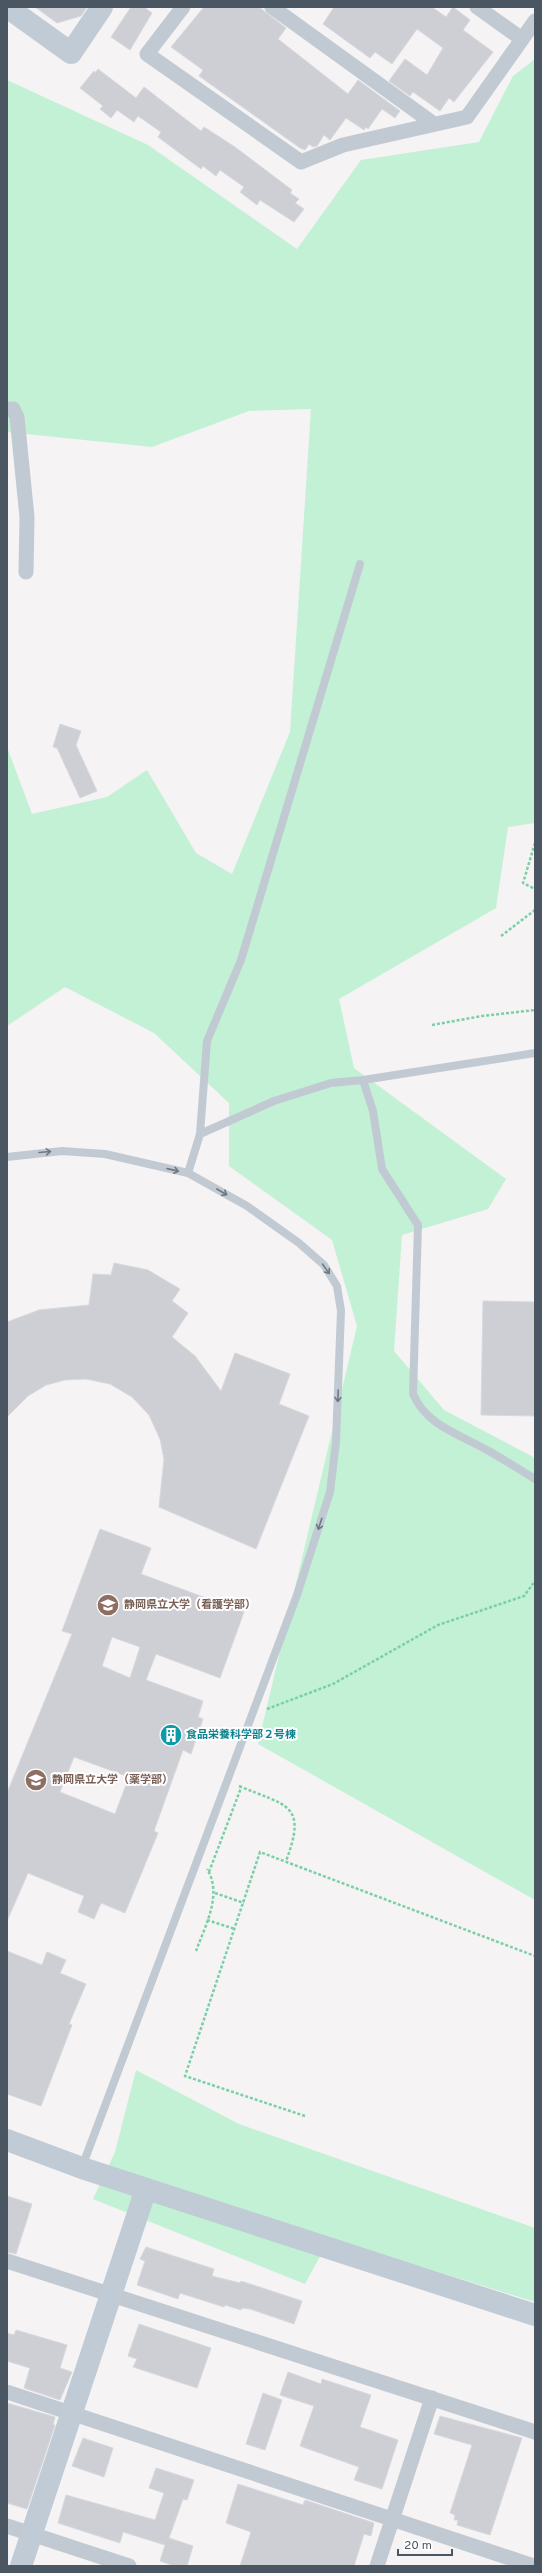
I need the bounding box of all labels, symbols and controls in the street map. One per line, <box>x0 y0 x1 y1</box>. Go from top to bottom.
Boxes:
one-way arrow <box>38 1148 51 1156</box>
one-way arrow <box>167 1166 180 1174</box>
one-way arrow <box>216 1189 228 1197</box>
one-way arrow <box>322 1263 330 1274</box>
one-way arrow <box>334 1389 341 1402</box>
one-way arrow <box>315 1517 323 1529</box>
school or university icon: 静岡県立大学（看護学部） <box>95 1592 121 1618</box>
place label: 静岡県立大学（看護学部） <box>124 1598 256 1612</box>
building icon: 食品栄養科学部２号棟 <box>158 1722 184 1748</box>
place label: 食品栄養科学部２号棟 <box>186 1728 296 1742</box>
school or university icon: 静岡県立大学（薬学部） <box>23 1767 49 1793</box>
place label: 静岡県立大学（薬学部） <box>52 1773 173 1787</box>
scale bar <box>398 2531 452 2557</box>
text: 20 m <box>404 2538 432 2554</box>

